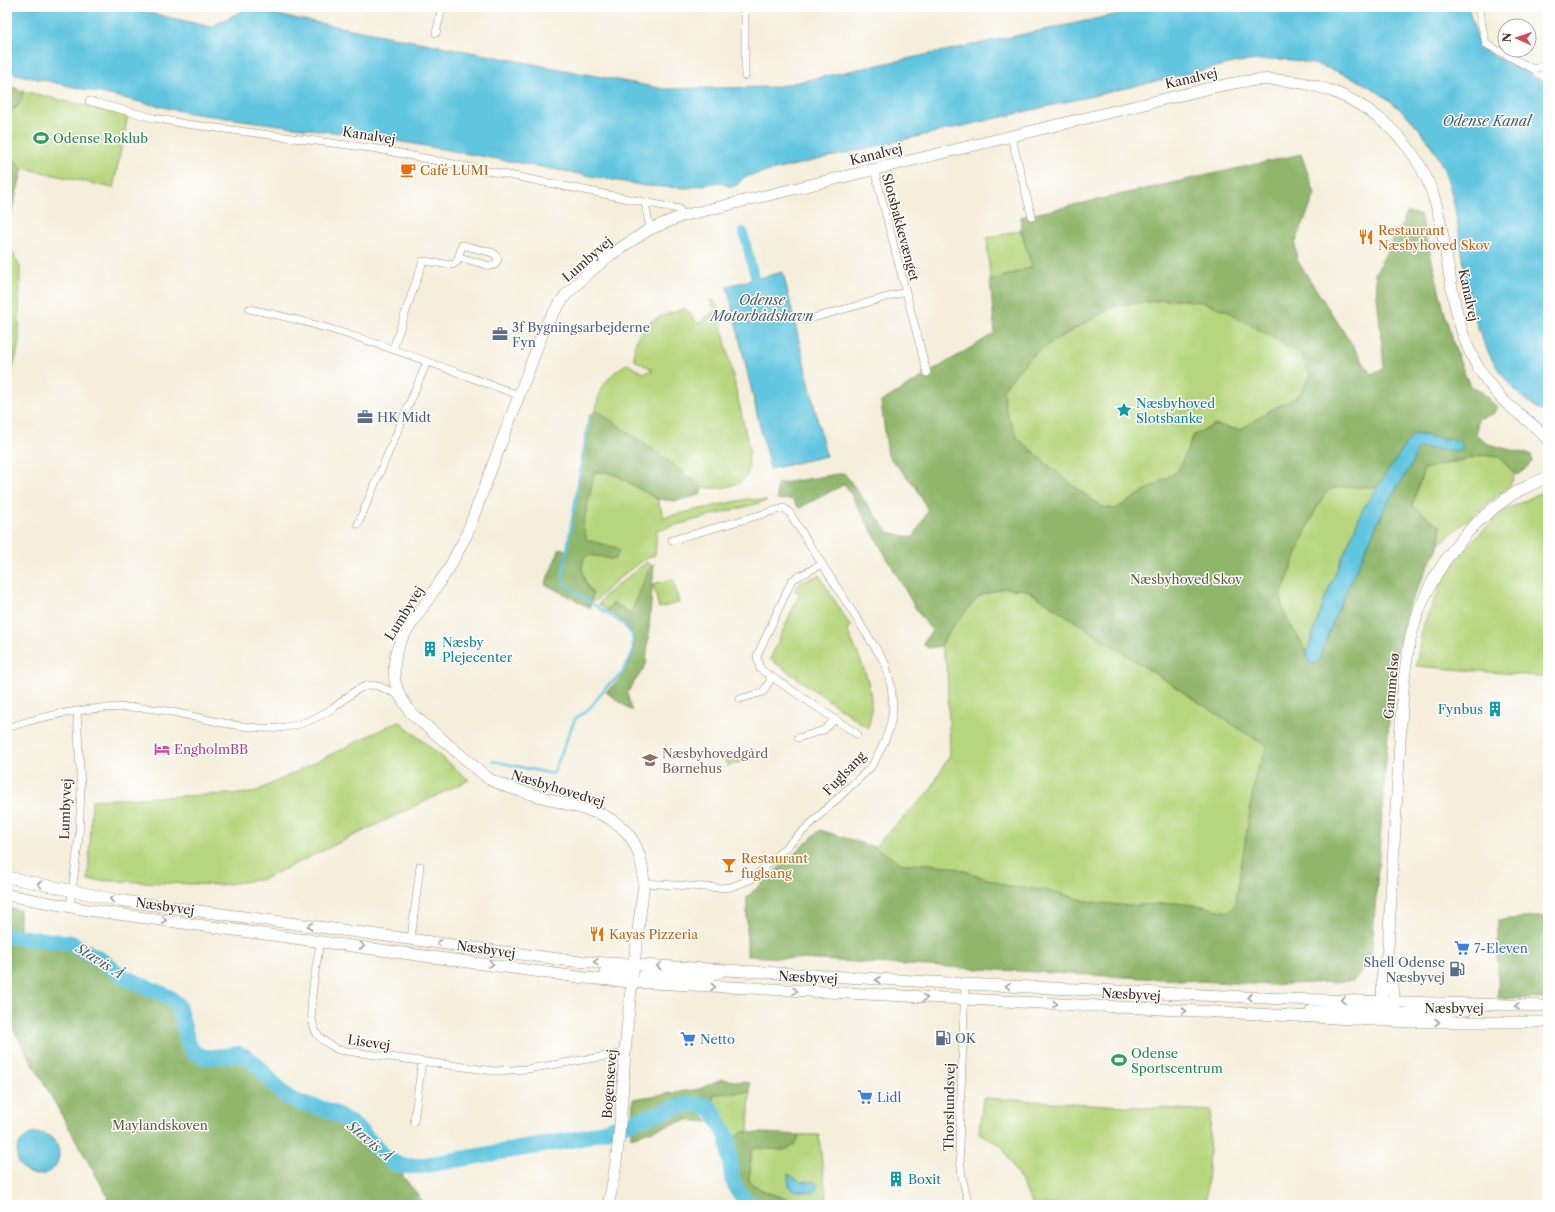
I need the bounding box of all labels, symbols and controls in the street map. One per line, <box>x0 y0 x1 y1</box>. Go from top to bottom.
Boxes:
north arrow <box>1497 18 1537 58</box>
text: N <box>1500 32 1514 43</box>
street label: Kanalvej <box>1163 64 1219 92</box>
water label: Odense Kanal <box>1442 112 1533 130</box>
street label: Kanalvej <box>341 123 397 147</box>
sports icon: Odense Roklub <box>32 129 50 147</box>
place label: Odense Roklub <box>53 130 148 146</box>
street label: Kanalvej <box>848 140 904 168</box>
cafe icon: Café LUMI <box>399 161 417 179</box>
place label: Café LUMI <box>420 162 489 178</box>
street label: Slotsbakkevænget <box>879 172 923 283</box>
place label: Restaurant Næsbyhoved Skov <box>1378 222 1491 253</box>
restaurant icon: Restaurant Næsbyhoved Skov <box>1357 228 1375 246</box>
street label: Lumbyvej <box>559 233 615 285</box>
street label: Kanalvej <box>1456 267 1482 323</box>
water label: Odense Motorbådshavn <box>709 291 813 325</box>
place label: 3f Bygningsarbejderne Fyn <box>512 319 650 350</box>
office icon: 3f Bygningsarbejderne Fyn <box>491 325 509 343</box>
place label: Næsbyhoved Slotsbanke <box>1136 395 1215 426</box>
place icon: Næsbyhoved Slotsbanke <box>1115 401 1133 419</box>
office icon: HK Midt <box>356 408 374 426</box>
place label: HK Midt <box>377 409 431 425</box>
park label: Næsbyhoved Skov <box>1130 571 1243 587</box>
street label: Lumbyvej <box>381 583 427 643</box>
place label: Næsby Plejecenter <box>442 634 513 665</box>
building icon: Næsby Plejecenter <box>421 640 439 658</box>
street label: Gammelsø <box>1380 652 1402 720</box>
building icon: Fynbus <box>1486 700 1504 718</box>
place label: Fynbus <box>1438 701 1483 717</box>
hotel icon: EngholmBB <box>153 740 171 758</box>
place label: EngholmBB <box>174 741 248 757</box>
place label: Næsbyhovedgård Børnehus <box>662 745 768 776</box>
street label: Fuglsang <box>819 748 869 798</box>
school or university icon: Næsbyhovedgård Børnehus <box>641 751 659 769</box>
street label: Næsbyhovedvej <box>509 766 607 810</box>
street label: Lumbyvej <box>56 778 74 840</box>
place label: Restaurant fuglsang <box>741 850 808 881</box>
bar icon: Restaurant fuglsang <box>720 856 738 874</box>
one-way arrow <box>37 881 43 889</box>
street label: Næsbyvej <box>134 894 196 918</box>
one-way arrow <box>109 895 115 904</box>
one-way arrow <box>161 915 167 924</box>
one-way arrow <box>307 922 313 931</box>
restaurant icon: Kayas Pizzeria <box>588 925 606 943</box>
place label: Kayas Pizzeria <box>609 926 698 942</box>
street label: Næsbyvej <box>455 937 517 961</box>
water label: Stavis Å <box>71 938 128 983</box>
one-way arrow <box>436 939 442 948</box>
supermarket icon: 7-Eleven <box>1453 939 1471 957</box>
place label: 7-Eleven <box>1474 940 1528 956</box>
one-way arrow <box>359 941 365 950</box>
place label: Shell Odense Næsbyvej <box>1364 954 1445 985</box>
one-way arrow <box>593 957 599 966</box>
one-way arrow <box>488 959 494 968</box>
fuel station icon: Shell Odense Næsbyvej <box>1448 960 1466 978</box>
one-way arrow <box>656 961 662 970</box>
street label: Næsbyvej <box>778 967 838 987</box>
one-way arrow <box>875 975 881 984</box>
one-way arrow <box>710 982 716 991</box>
one-way arrow <box>1005 982 1011 991</box>
street label: Næsbyvej <box>1101 984 1161 1004</box>
one-way arrow <box>792 986 798 995</box>
one-way arrow <box>922 993 928 1002</box>
one-way arrow <box>1247 993 1253 1001</box>
one-way arrow <box>1340 996 1346 1004</box>
one-way arrow <box>1052 1000 1058 1009</box>
street label: Næsbyvej <box>1424 1000 1484 1016</box>
one-way arrow <box>1514 1002 1520 1010</box>
one-way arrow <box>1181 1006 1187 1015</box>
one-way arrow <box>1434 1018 1440 1026</box>
fuel station icon: OK <box>934 1029 952 1047</box>
supermarket icon: Netto <box>679 1030 697 1048</box>
place label: OK <box>955 1030 977 1046</box>
street label: Lisevej <box>347 1031 391 1053</box>
place label: Netto <box>700 1031 735 1047</box>
place label: Odense Sportscentrum <box>1131 1045 1223 1076</box>
street label: Bogensevej <box>599 1049 619 1119</box>
sports icon: Odense Sportscentrum <box>1110 1051 1128 1069</box>
street label: Thorslundsvej <box>940 1063 958 1151</box>
supermarket icon: Lidl <box>856 1088 874 1106</box>
place label: Lidl <box>877 1089 901 1105</box>
water label: Stavis Å <box>343 1115 397 1165</box>
park label: Maylandskoven <box>112 1117 208 1133</box>
building icon: Boxit <box>887 1170 905 1188</box>
place label: Boxit <box>908 1171 941 1187</box>

